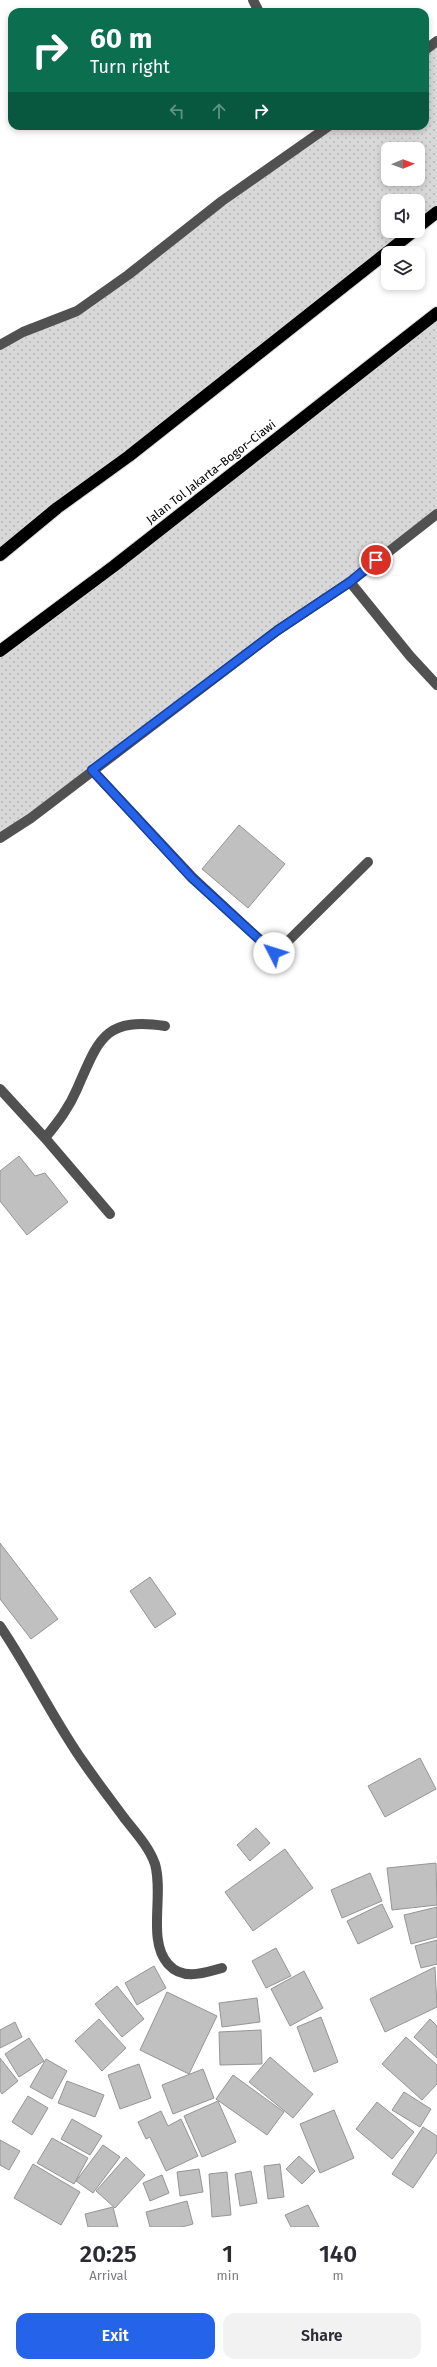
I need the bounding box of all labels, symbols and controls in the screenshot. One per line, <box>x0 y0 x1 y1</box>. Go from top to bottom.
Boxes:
text: 60 m <box>90 22 152 55</box>
icon: right <box>24 24 76 76</box>
text: Turn right <box>90 56 170 78</box>
icon: left <box>166 100 188 122</box>
icon: ahead <box>208 100 230 122</box>
icon: right <box>250 100 272 122</box>
north arrow <box>381 142 425 186</box>
map controls <box>381 142 425 290</box>
button: sound <box>381 194 425 238</box>
button: layers <box>381 246 425 290</box>
street label: Jalan Tol Jakarta–Bogor–Ciawi <box>144 417 278 527</box>
pin <box>359 543 393 577</box>
icon: arrive <box>365 549 387 571</box>
position arrow <box>253 932 295 974</box>
text: 20:25 <box>80 2240 137 2268</box>
text: 1 <box>222 2240 233 2268</box>
text: 140 <box>319 2240 357 2268</box>
text: Arrival <box>89 2268 127 2283</box>
text: min <box>217 2268 239 2283</box>
text: m <box>332 2268 344 2283</box>
button: Exit <box>16 2313 215 2359</box>
button: Share <box>223 2313 421 2359</box>

